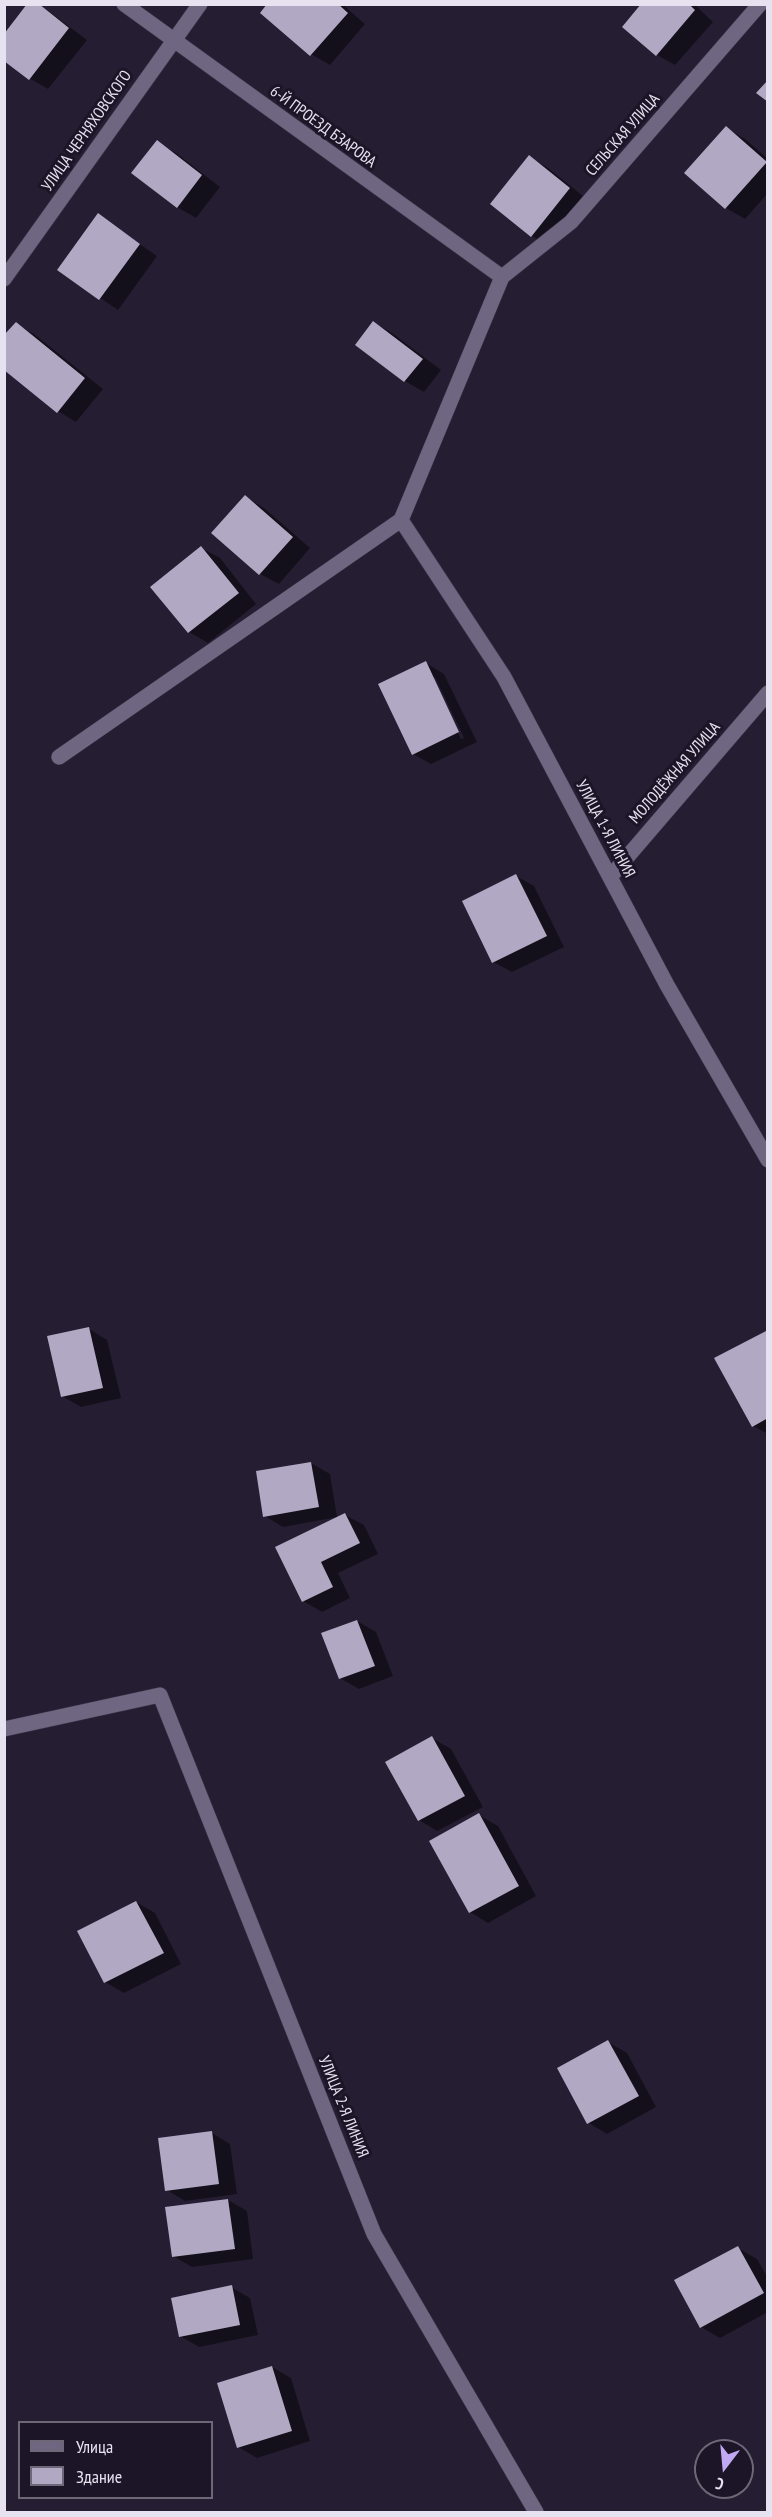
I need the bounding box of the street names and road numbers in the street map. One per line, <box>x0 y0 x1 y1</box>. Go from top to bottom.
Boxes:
street label: УЛИЦА ЧЕРНЯХОВСКОГО <box>38 67 136 195</box>
street label: 6-Й ПРОЕЗД БЗАРОВА <box>266 82 380 172</box>
street label: СЕЛЬСКАЯ УЛИЦА <box>582 90 664 180</box>
street label: МОЛОДЁЖНАЯ УЛИЦА <box>626 718 724 828</box>
street label: УЛИЦА 1-Я ЛИНИЯ <box>571 777 639 881</box>
street label: УЛИЦА 2-Я ЛИНИЯ <box>314 2054 372 2160</box>

